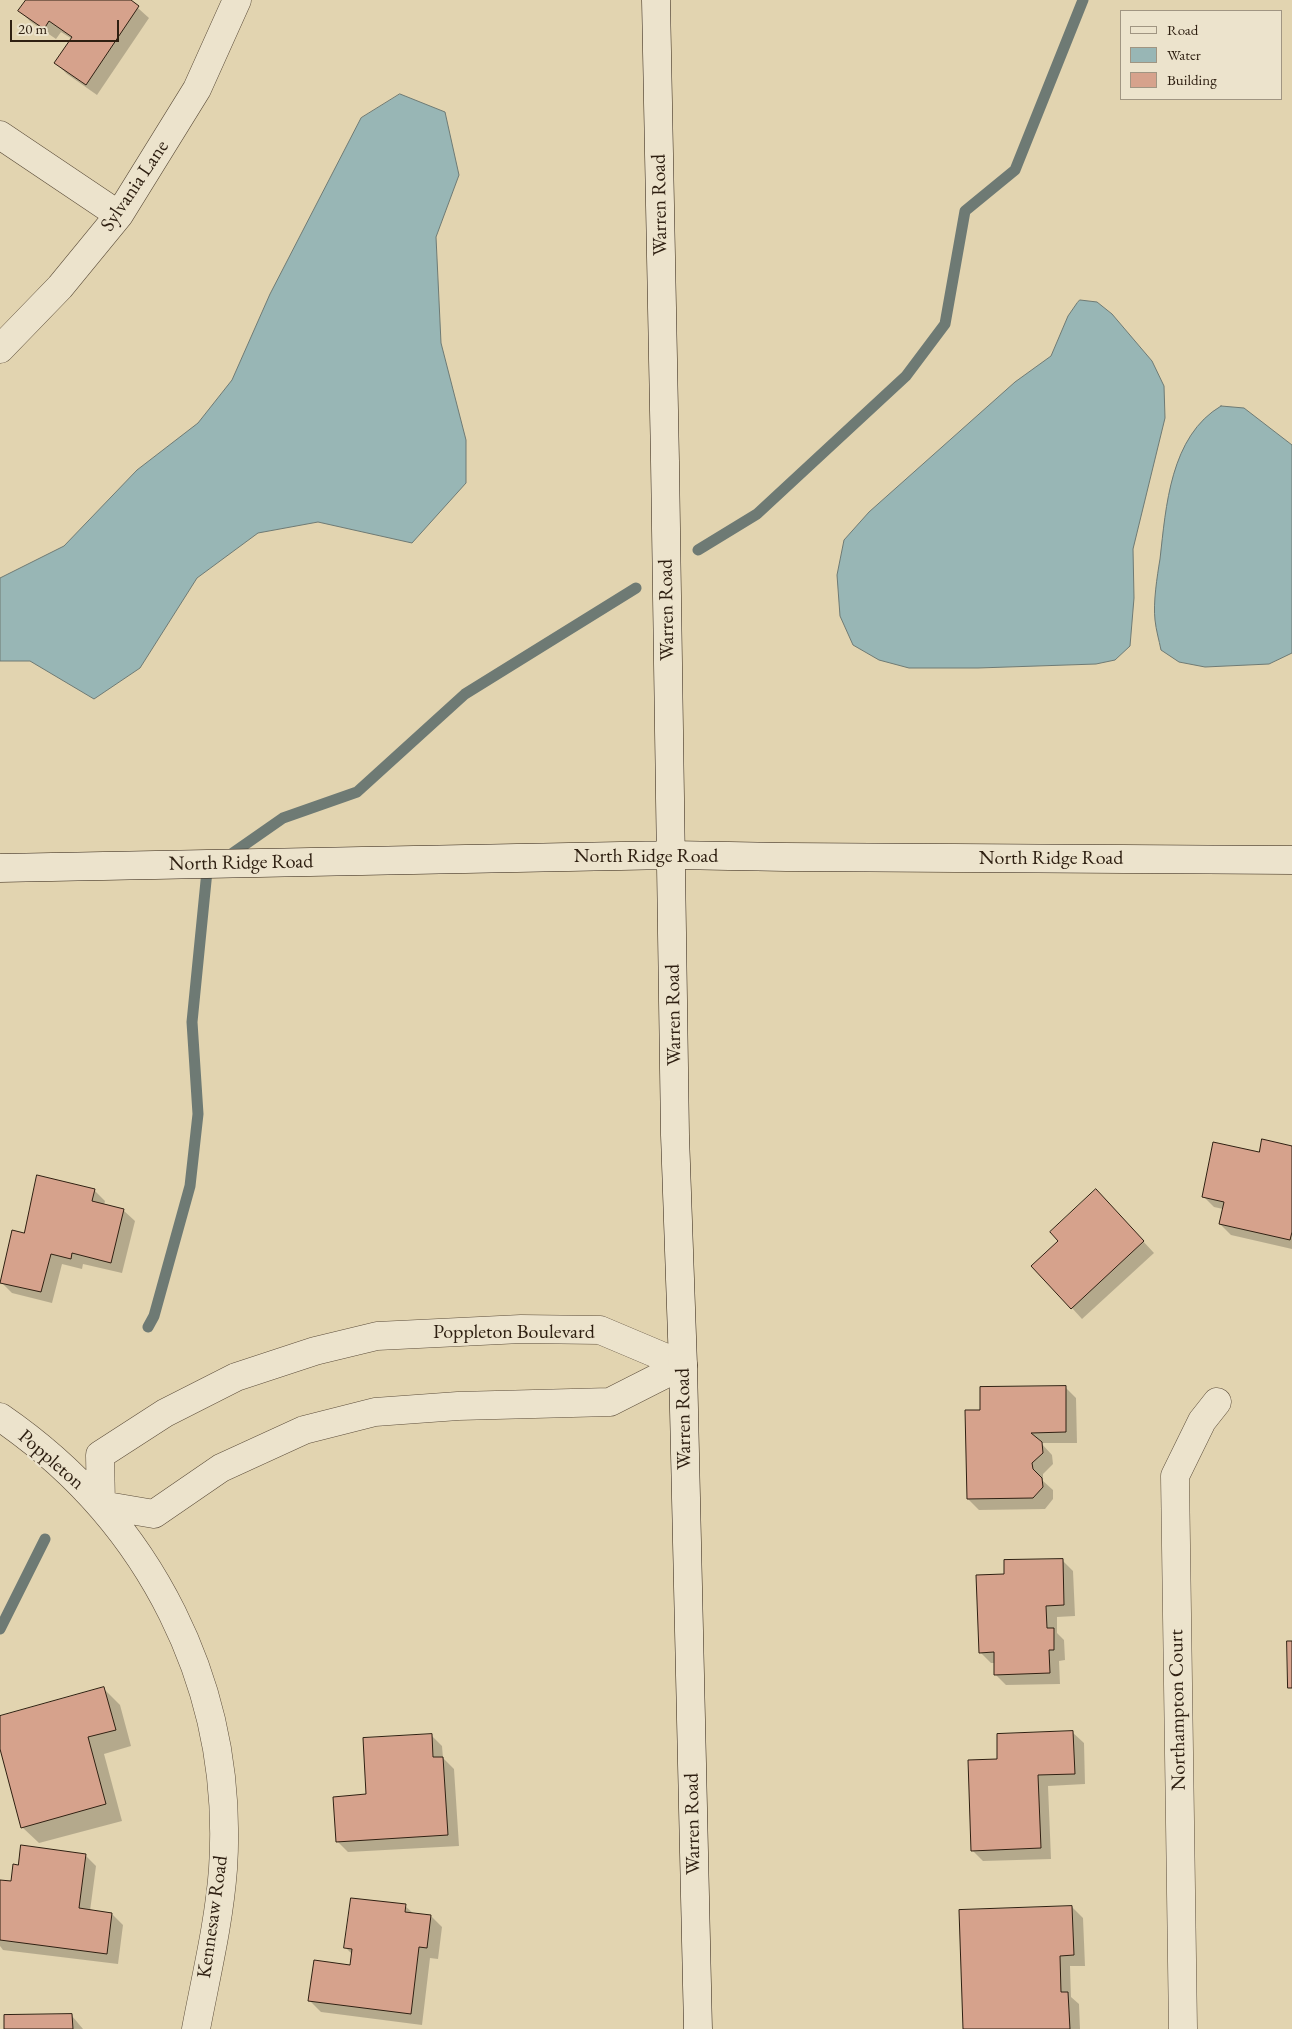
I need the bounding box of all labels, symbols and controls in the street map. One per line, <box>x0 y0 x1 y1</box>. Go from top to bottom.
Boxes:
scale bar <box>12 10 121 42</box>
legend <box>1120 10 1282 100</box>
text: 20 m <box>18 19 47 38</box>
text: Road <box>1167 20 1198 39</box>
text: Water <box>1167 45 1201 64</box>
text: Building <box>1167 70 1217 89</box>
street label: Sylvania Lane <box>96 136 174 236</box>
street label: Warren Road <box>647 154 673 256</box>
street label: Warren Road <box>654 559 680 661</box>
street label: North Ridge Road <box>574 845 718 869</box>
street label: North Ridge Road <box>979 847 1123 871</box>
street label: North Ridge Road <box>168 850 314 876</box>
street label: Warren Road <box>661 964 687 1066</box>
street label: Poppleton Boulevard <box>433 1321 595 1345</box>
street label: Warren Road <box>671 1368 697 1470</box>
street label: Poppleton <box>13 1425 89 1495</box>
street label: Northampton Court <box>1165 1629 1191 1791</box>
street label: Warren Road <box>680 1773 706 1875</box>
street label: Kennesaw Road <box>192 1854 234 1980</box>

